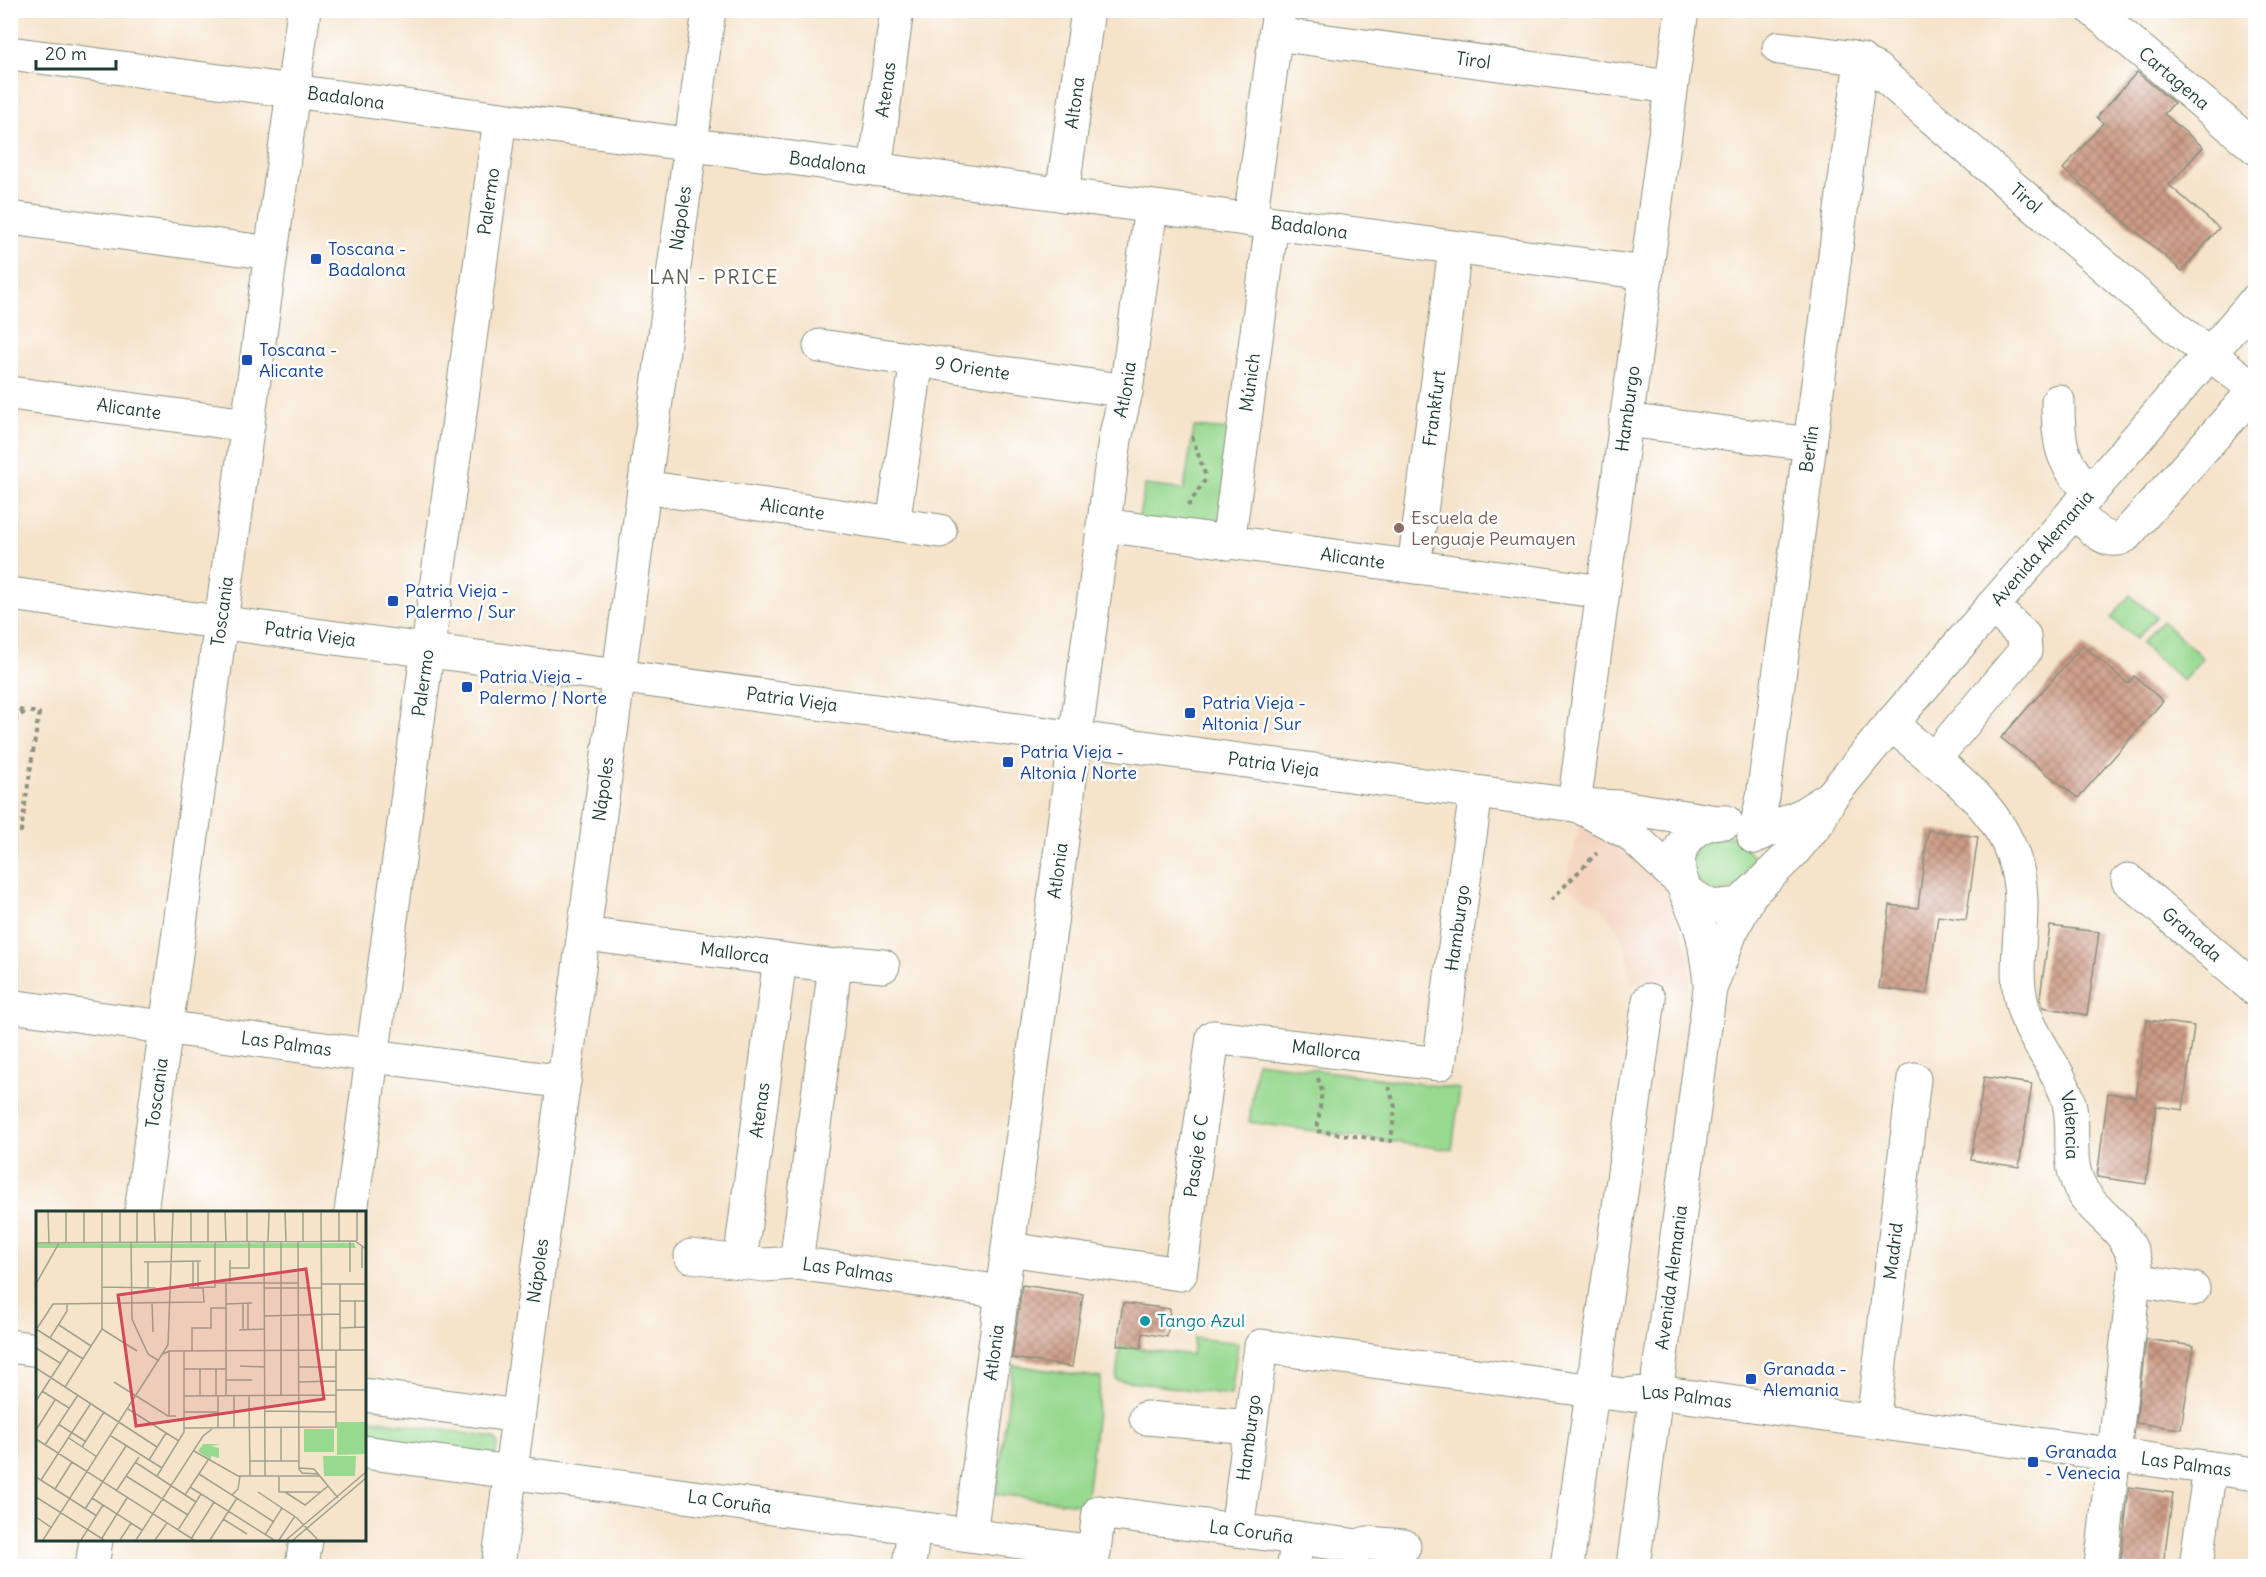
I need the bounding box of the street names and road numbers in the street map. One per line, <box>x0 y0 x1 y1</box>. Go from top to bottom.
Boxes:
street label: Cartagena <box>2134 42 2215 115</box>
street label: Tirol <box>1455 46 1492 74</box>
street label: Atenas <box>870 60 901 119</box>
street label: Altona <box>1059 75 1089 130</box>
street label: Badalona <box>306 81 386 114</box>
street label: Badalona <box>788 146 868 179</box>
street label: Palermo <box>472 166 504 236</box>
street label: Tirol <box>2005 178 2047 218</box>
street label: Nápoles <box>664 185 696 252</box>
street label: Badalona <box>1269 211 1349 244</box>
street label: 9 Oriente <box>933 351 1011 385</box>
street label: Múnich <box>1234 352 1265 413</box>
street label: Atlonia <box>1108 360 1141 420</box>
street label: Hamburgo <box>1610 364 1645 453</box>
street label: Frankfurt <box>1418 369 1450 448</box>
street label: Alicante <box>95 393 163 424</box>
street label: Berlín <box>1794 424 1823 474</box>
street label: Avenida Alemania <box>1986 485 2098 611</box>
street label: Alicante <box>759 492 826 525</box>
street label: Alicante <box>1319 542 1386 574</box>
street label: Toscania <box>206 575 238 648</box>
street label: Patria Vieja <box>263 617 357 652</box>
street label: Palermo <box>407 648 439 718</box>
street label: Patria Vieja <box>745 682 839 717</box>
street label: Patria Vieja <box>1226 747 1321 782</box>
street label: Nápoles <box>587 755 619 823</box>
street label: Atlonia <box>1042 841 1072 900</box>
street label: Hamburgo <box>1440 883 1474 972</box>
street label: Granada <box>2157 902 2227 967</box>
street label: Mallorca <box>699 937 771 969</box>
street label: Las Palmas <box>240 1026 333 1061</box>
street label: Mallorca <box>1290 1034 1362 1066</box>
street label: Toscania <box>140 1056 173 1130</box>
street label: Atenas <box>744 1081 775 1139</box>
street label: Valencia <box>2055 1088 2084 1160</box>
street label: Pasaje 6 C <box>1179 1113 1213 1199</box>
street label: Avenida Alemania <box>1650 1204 1692 1351</box>
street label: Madrid <box>1878 1221 1908 1281</box>
street label: Nápoles <box>522 1237 553 1304</box>
street label: Las Palmas <box>801 1252 895 1288</box>
street label: Atlonia <box>979 1323 1009 1382</box>
street label: Las Palmas <box>1640 1380 1734 1413</box>
street label: Hamburgo <box>1232 1393 1266 1482</box>
street label: Las Palmas <box>2139 1446 2233 1482</box>
street label: La Coruña <box>686 1484 773 1519</box>
street label: La Coruña <box>1208 1515 1295 1548</box>

